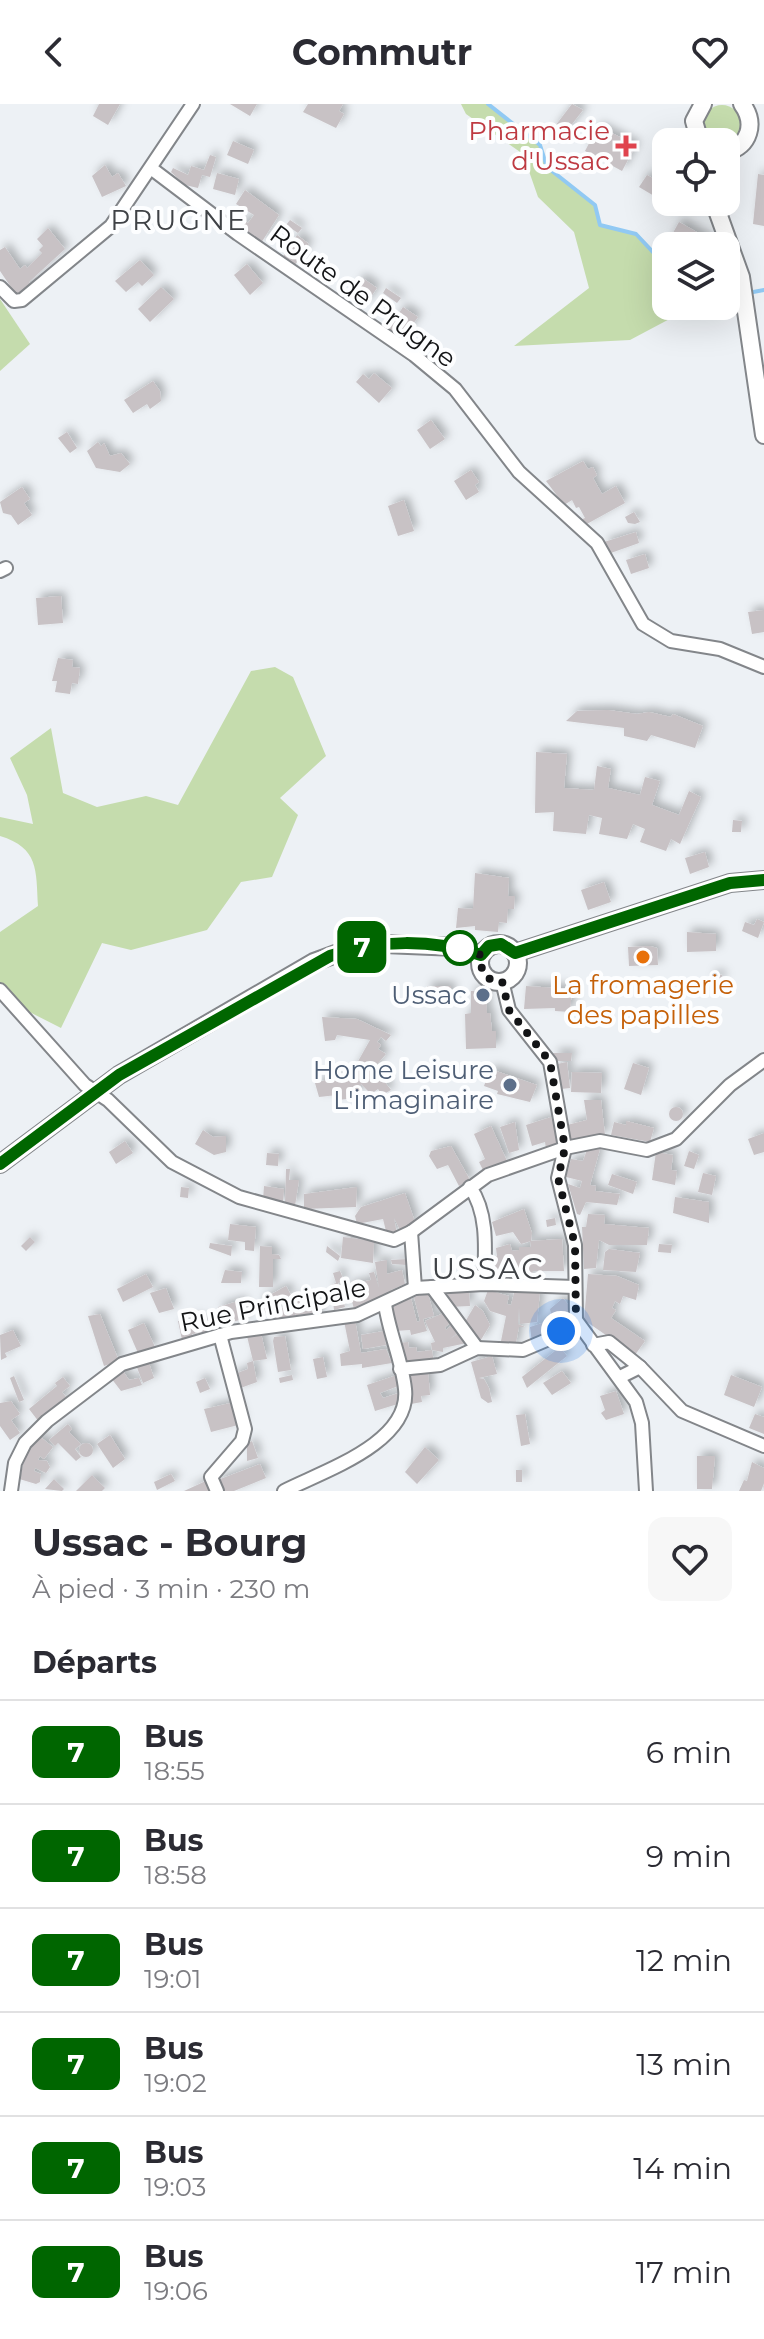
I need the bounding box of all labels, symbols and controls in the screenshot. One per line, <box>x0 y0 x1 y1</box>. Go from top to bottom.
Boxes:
icon: back <box>32 30 76 74</box>
text: Commutr <box>292 30 472 74</box>
icon: heart <box>688 30 732 74</box>
place label: Pharmacie d'Ussac <box>468 115 610 177</box>
map controls <box>652 128 740 320</box>
button: locate <box>652 128 740 216</box>
marker: Pharmacie d'Ussac <box>617 137 635 155</box>
district label: PRUGNE <box>110 203 248 237</box>
street label: Route de Prugne <box>264 218 462 374</box>
button: layers <box>652 232 740 320</box>
line badge: 7 <box>336 921 388 973</box>
text: 7 <box>353 930 371 964</box>
unlabelled marker <box>443 931 477 965</box>
marker: La fromagerie des papilles <box>634 948 652 966</box>
place label: La fromagerie des papilles <box>552 969 734 1031</box>
place label: Ussac <box>391 979 467 1011</box>
marker: Ussac <box>474 986 492 1004</box>
place label: Home Leisure L'imaginaire <box>313 1054 494 1116</box>
marker: Home Leisure L'imaginaire <box>501 1076 519 1094</box>
district label: USSAC <box>431 1250 545 1287</box>
street label: Rue Principale <box>177 1271 369 1339</box>
your location <box>541 1311 581 1351</box>
button: heart <box>648 1517 732 1601</box>
text: Ussac - Bourg <box>32 1519 307 1566</box>
text: À pied · 3 min · 230 m <box>32 1573 310 1605</box>
text: Départs <box>32 1644 157 1681</box>
text: Bus <box>144 1718 204 1755</box>
text: 6 min <box>646 1734 732 1771</box>
text: 7 <box>67 1735 85 1769</box>
text: 18:55 <box>144 1755 205 1787</box>
text: Bus <box>144 1822 204 1859</box>
text: 9 min <box>646 1838 732 1875</box>
text: 7 <box>67 1839 85 1873</box>
text: 18:58 <box>144 1859 207 1891</box>
text: Bus <box>144 1926 204 1963</box>
text: 12 min <box>636 1942 732 1979</box>
text: 7 <box>67 1943 85 1977</box>
text: 19:01 <box>144 1963 201 1995</box>
text: Bus <box>144 2030 204 2067</box>
text: 13 min <box>636 2046 732 2083</box>
text: 7 <box>67 2047 85 2081</box>
text: 19:02 <box>144 2067 207 2099</box>
text: Bus <box>144 2134 204 2171</box>
text: 14 min <box>633 2150 732 2187</box>
text: 7 <box>67 2151 85 2185</box>
text: 19:03 <box>144 2171 206 2203</box>
text: Bus <box>144 2238 204 2275</box>
text: 17 min <box>635 2254 732 2291</box>
text: 7 <box>67 2255 85 2289</box>
text: 19:06 <box>144 2275 208 2307</box>

